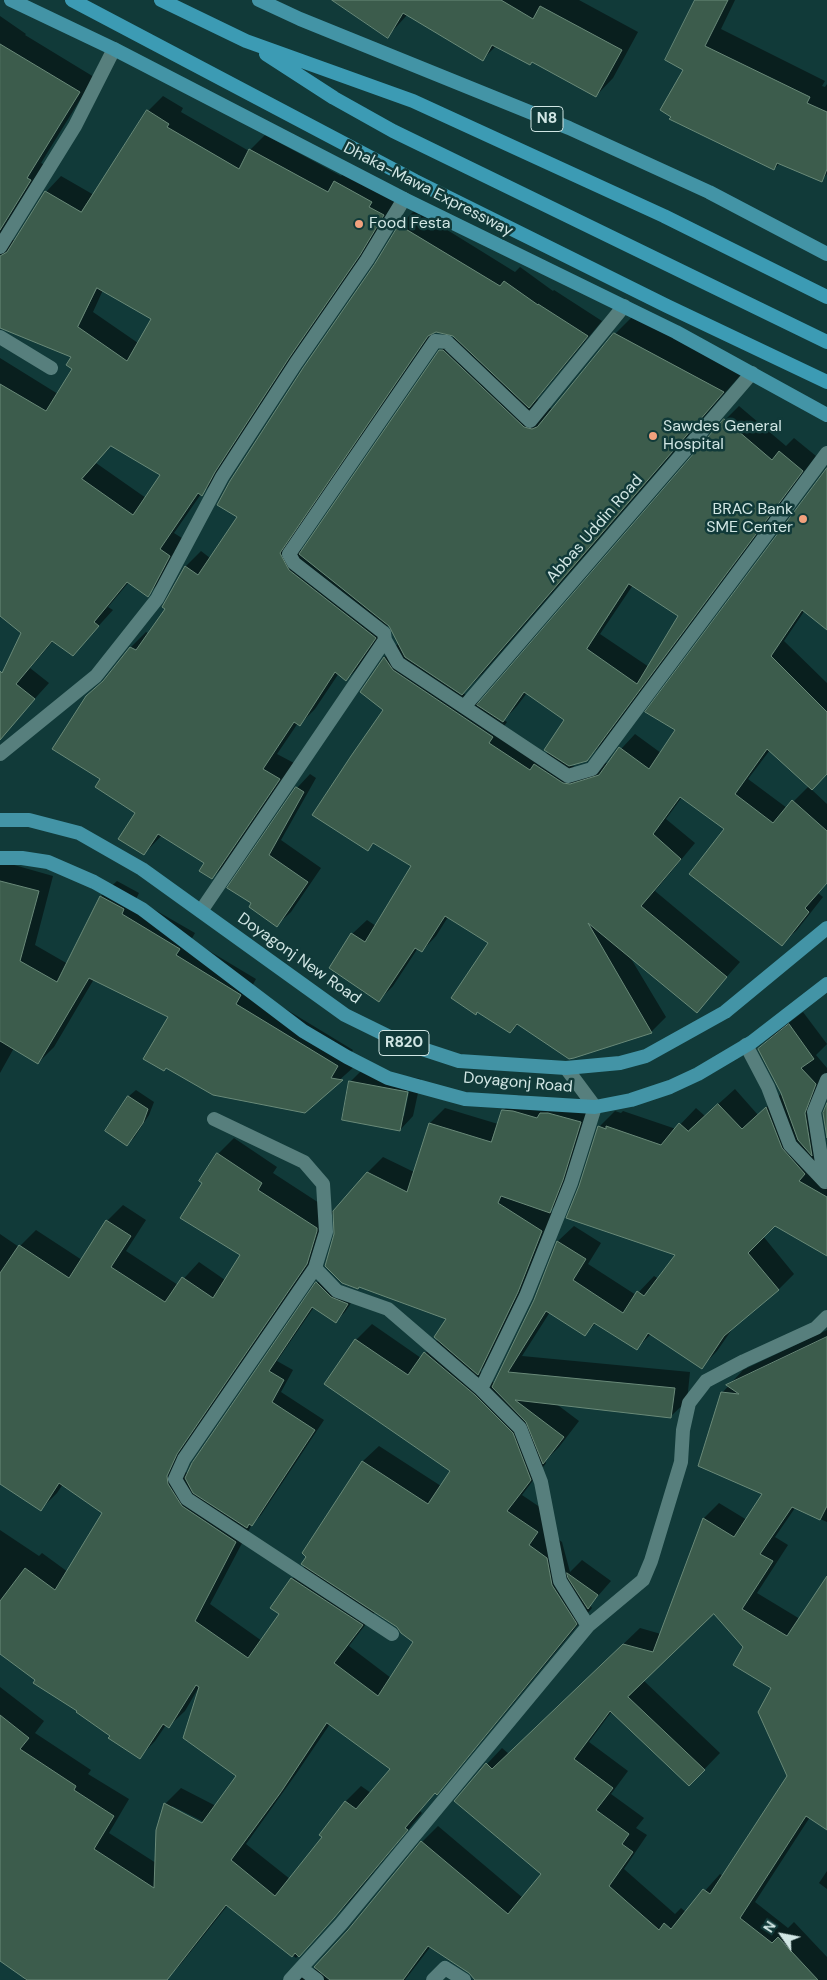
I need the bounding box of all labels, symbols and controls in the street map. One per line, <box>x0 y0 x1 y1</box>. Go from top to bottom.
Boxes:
road number: N8 <box>531 106 563 132</box>
street label: Dhaka-Mawa Expressway <box>340 139 516 241</box>
place label: Food Festa <box>369 214 450 234</box>
marker: Food Festa <box>353 218 365 230</box>
place label: Sawdes General Hospital <box>663 417 782 455</box>
marker: Sawdes General Hospital <box>647 430 659 442</box>
street label: Abbas Uddin Road <box>543 471 647 587</box>
place label: BRAC Bank SME Center <box>706 500 793 538</box>
marker: BRAC Bank SME Center <box>797 513 809 525</box>
street label: Doyagonj New Road <box>234 909 364 1009</box>
road number: R820 <box>379 1030 429 1056</box>
street label: Doyagonj Road <box>463 1069 573 1097</box>
north arrow <box>757 1910 807 1960</box>
text: N <box>759 1918 780 1936</box>

